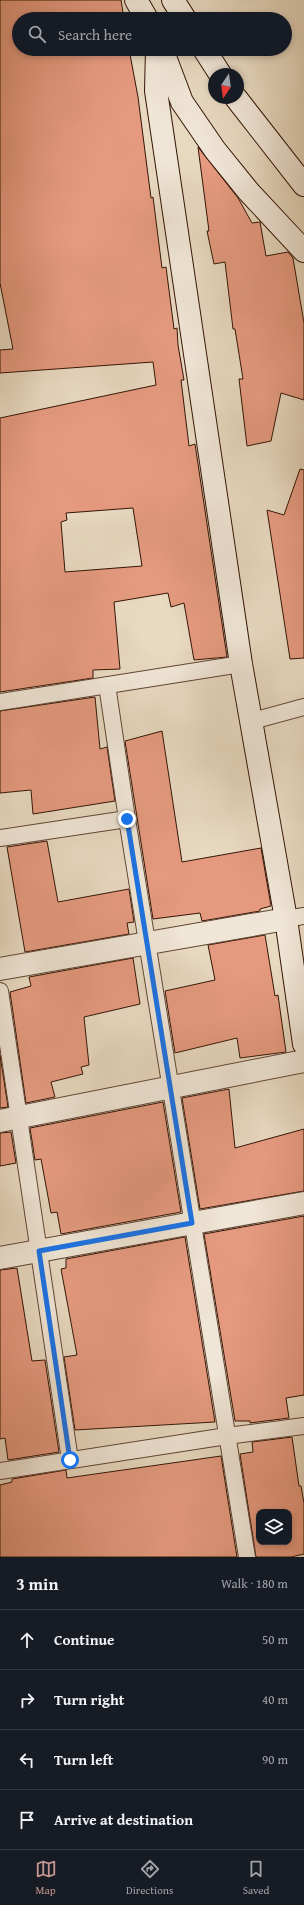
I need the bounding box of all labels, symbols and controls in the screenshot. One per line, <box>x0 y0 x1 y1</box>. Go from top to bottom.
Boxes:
search box <box>12 12 292 56</box>
icon: search <box>26 23 48 45</box>
text: Search here <box>58 24 132 45</box>
north arrow <box>208 68 244 104</box>
route end <box>118 810 136 828</box>
route start <box>61 1451 79 1469</box>
map controls <box>256 1509 292 1545</box>
button: layers <box>256 1509 292 1545</box>
text: 3 min <box>16 1571 58 1596</box>
text: Walk · 180 m <box>221 1574 288 1593</box>
icon: ahead <box>16 1629 38 1651</box>
text: Continue <box>54 1629 115 1650</box>
text: 50 m <box>262 1630 288 1649</box>
icon: right <box>16 1689 38 1711</box>
text: Turn right <box>54 1689 125 1710</box>
text: 40 m <box>262 1690 288 1709</box>
icon: left <box>16 1749 38 1771</box>
text: Turn left <box>54 1749 113 1770</box>
text: 90 m <box>262 1750 288 1769</box>
icon: arrive <box>16 1809 38 1831</box>
text: Arrive at destination <box>54 1809 193 1830</box>
tab: Map <box>35 1858 57 1898</box>
tab: Directions <box>126 1858 173 1898</box>
tab: Saved <box>243 1858 269 1898</box>

